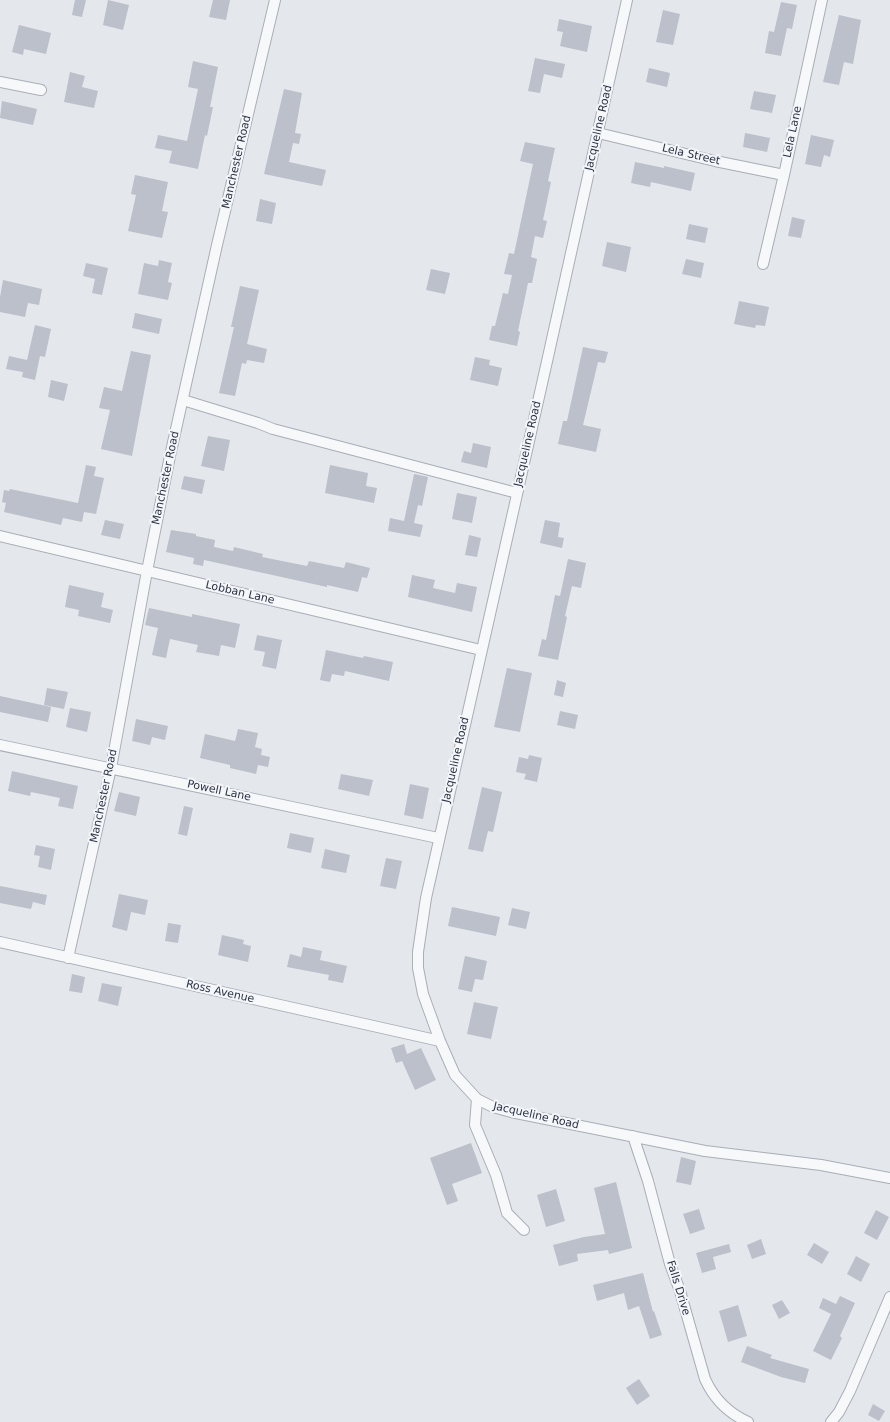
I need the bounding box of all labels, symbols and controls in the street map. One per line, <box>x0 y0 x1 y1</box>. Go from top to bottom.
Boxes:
street label: Jacqueline Road <box>583 84 615 172</box>
street label: Lela Lane <box>781 105 805 159</box>
street label: Manchester Road <box>220 114 254 210</box>
street label: Lela Street <box>661 142 721 168</box>
street label: Jacqueline Road <box>512 400 544 488</box>
street label: Manchester Road <box>150 430 182 526</box>
street label: Lobban Lane <box>204 579 276 607</box>
street label: Jacqueline Road <box>440 716 472 804</box>
street label: Manchester Road <box>88 748 120 844</box>
street label: Powell Lane <box>186 778 252 804</box>
street label: Ross Avenue <box>185 978 255 1006</box>
street label: Jacqueline Road <box>492 1100 580 1132</box>
street label: Falls Drive <box>663 1259 693 1317</box>

